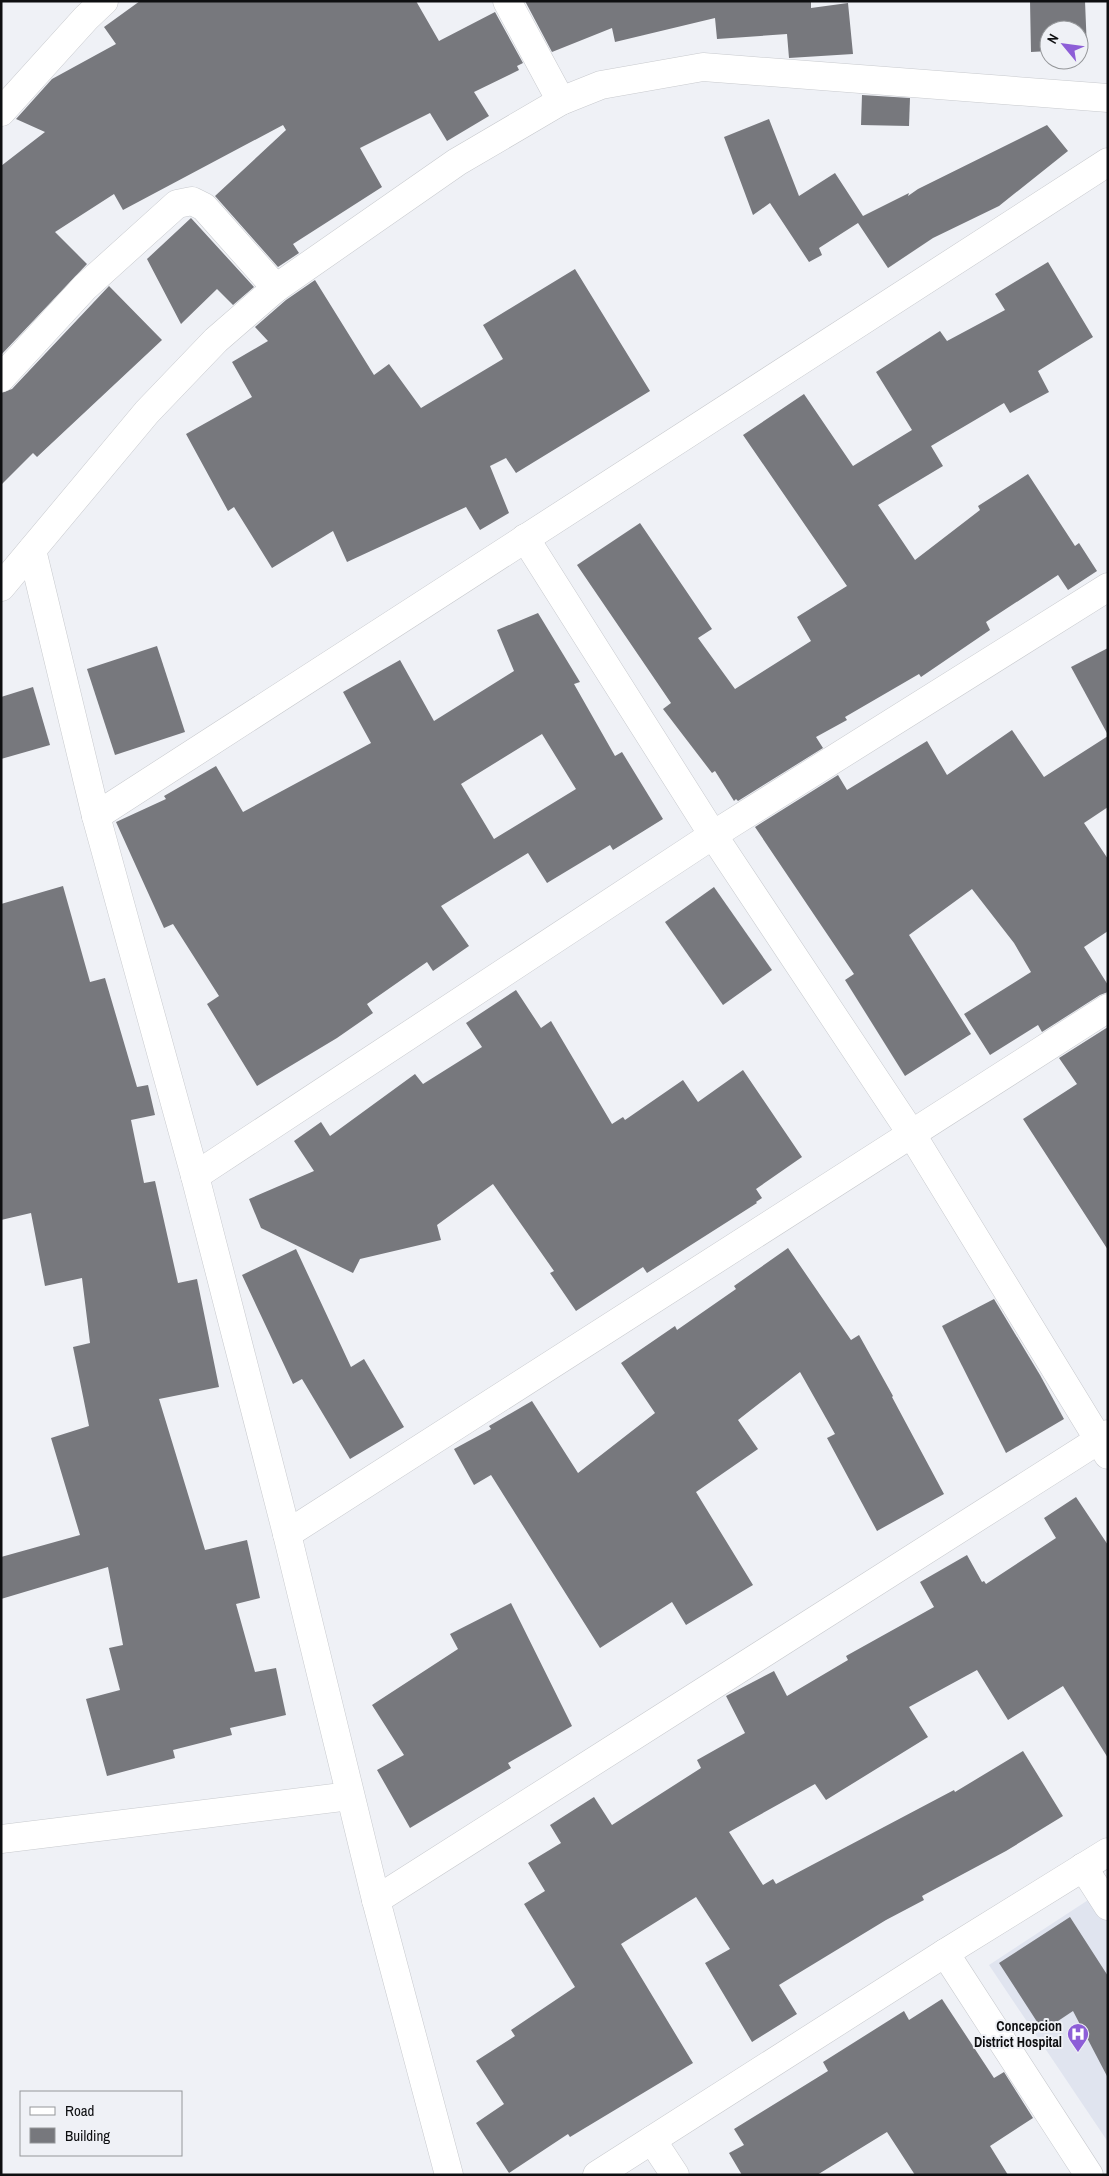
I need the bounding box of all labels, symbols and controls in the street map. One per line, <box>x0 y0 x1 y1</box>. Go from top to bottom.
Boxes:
north arrow <box>1039 20 1089 70</box>
text: N <box>1043 31 1063 47</box>
place label: Concepcion District Hospital <box>974 2017 1062 2051</box>
hospital icon: Concepcion District Hospital <box>1066 2022 1090 2053</box>
legend <box>20 2091 182 2156</box>
text: Road <box>65 2100 94 2121</box>
text: Building <box>65 2125 110 2146</box>

